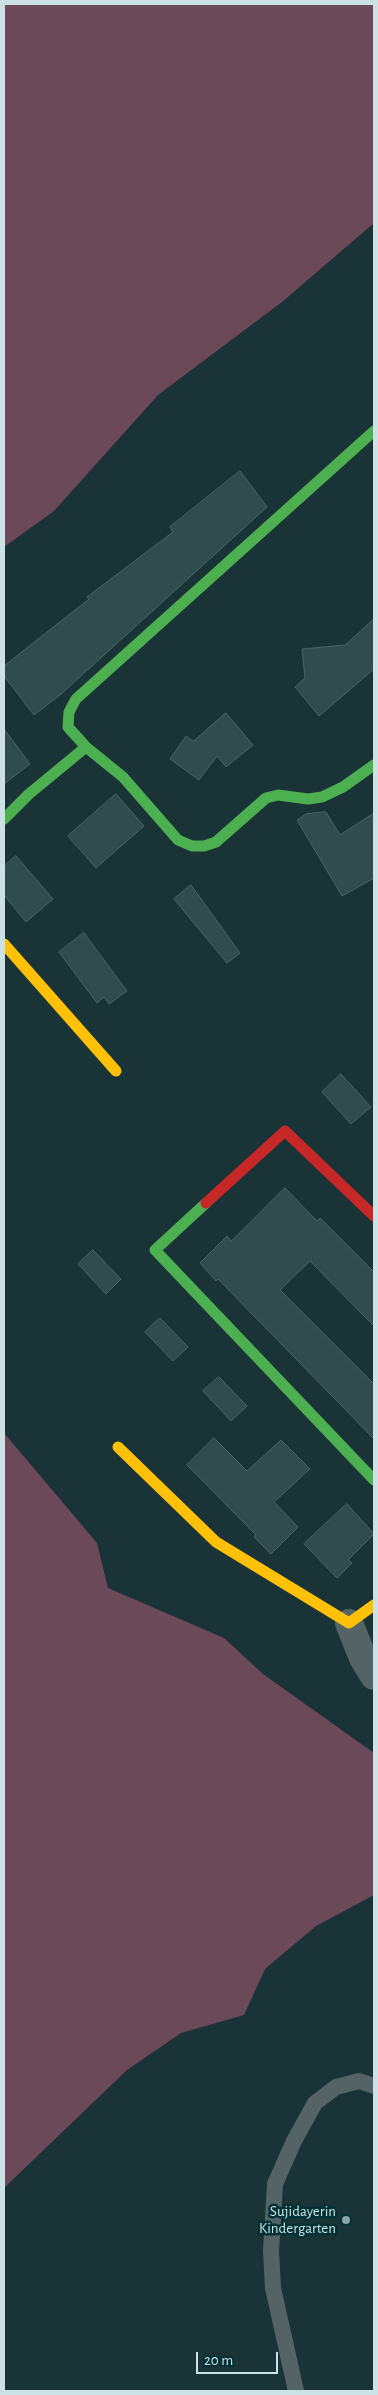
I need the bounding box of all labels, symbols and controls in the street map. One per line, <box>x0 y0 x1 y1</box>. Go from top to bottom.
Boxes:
place label: Sujidayerin Kindergarten <box>259 2202 336 2237</box>
marker: Sujidayerin Kindergarten <box>340 2214 352 2226</box>
scale bar <box>198 2342 280 2374</box>
text: 20 m <box>204 2353 233 2368</box>

